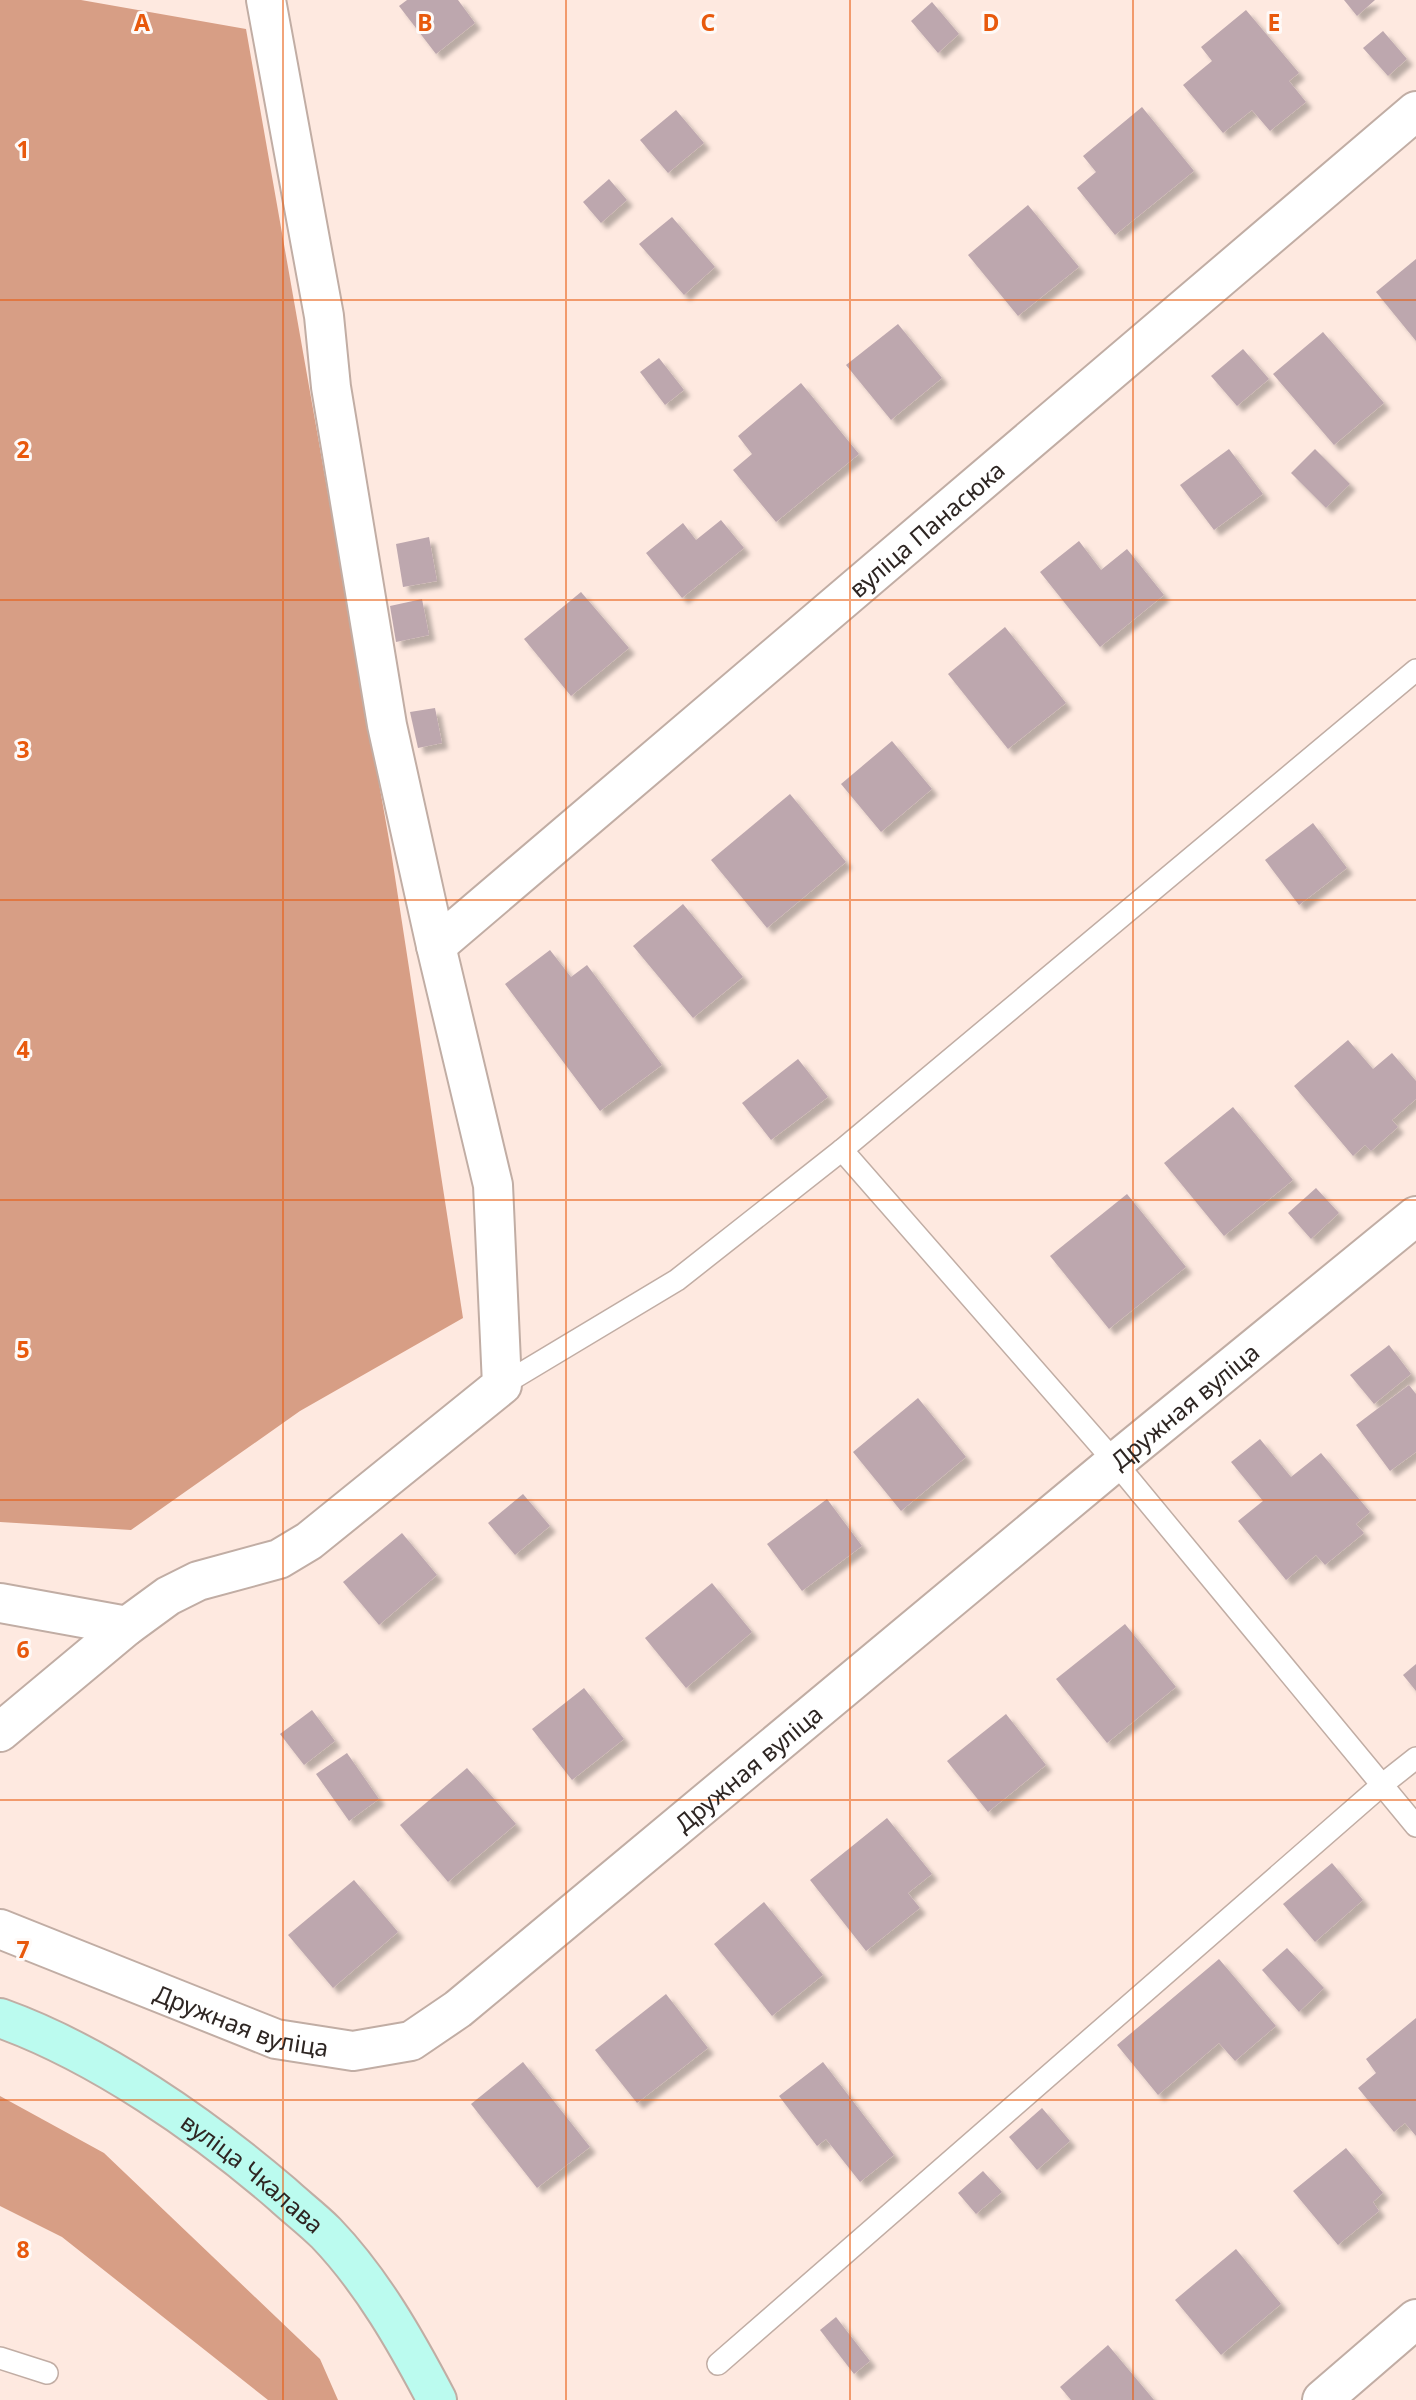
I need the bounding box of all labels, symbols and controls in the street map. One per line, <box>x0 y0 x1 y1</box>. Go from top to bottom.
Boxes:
text: A <box>134 6 150 38</box>
text: B <box>417 6 433 38</box>
text: C <box>701 6 716 38</box>
text: D <box>983 6 999 38</box>
text: E <box>1268 6 1280 38</box>
text: 1 <box>16 133 30 165</box>
text: 2 <box>16 433 30 465</box>
street label: вуліца Панасюка <box>841 453 1011 604</box>
text: 3 <box>16 733 30 765</box>
text: 4 <box>16 1033 30 1065</box>
text: 5 <box>16 1333 30 1365</box>
street label: Дружная вуліца <box>1103 1335 1265 1476</box>
text: 6 <box>16 1633 30 1665</box>
street label: Дружная вуліца <box>667 1696 829 1839</box>
text: 7 <box>16 1933 30 1965</box>
street label: Дружная вуліца <box>150 1976 331 2064</box>
street label: вуліца Чкалава <box>175 2105 332 2240</box>
text: 8 <box>16 2233 30 2265</box>

